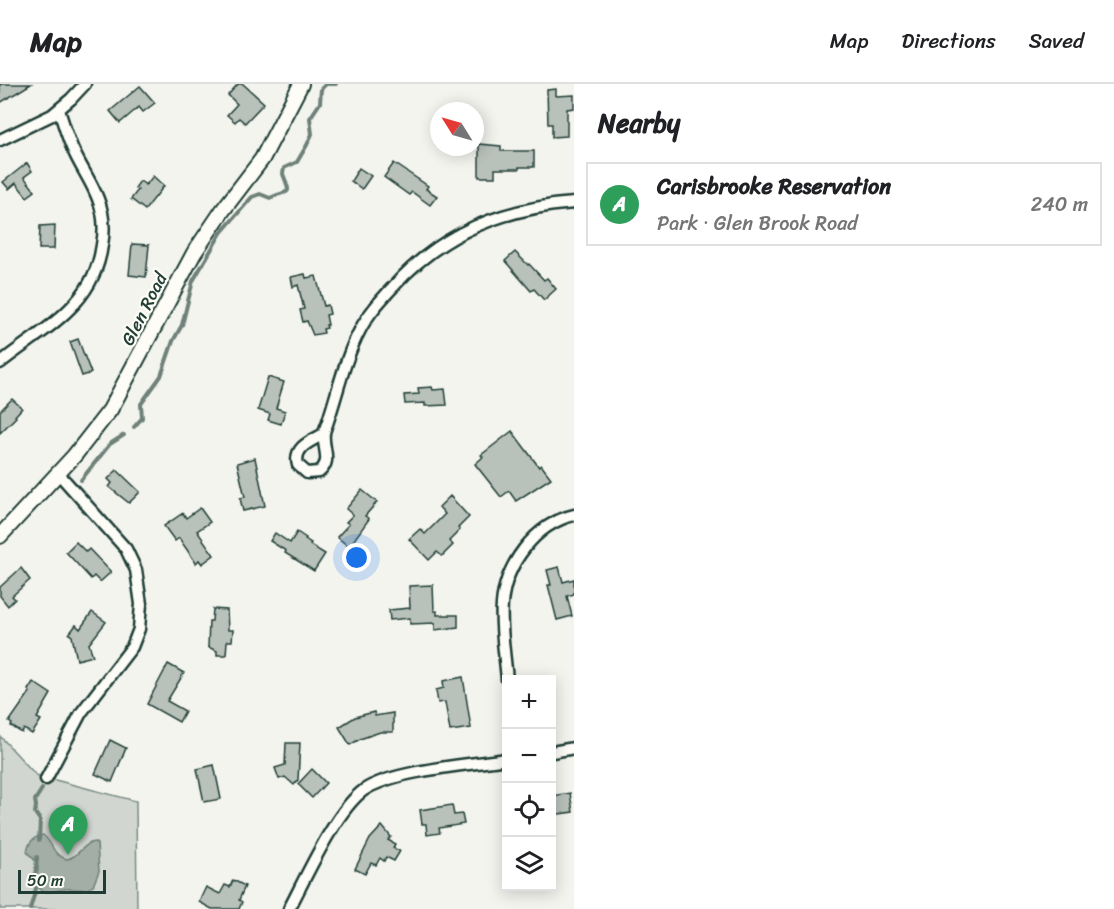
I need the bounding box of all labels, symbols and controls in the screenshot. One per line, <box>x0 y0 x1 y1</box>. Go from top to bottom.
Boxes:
text: Map <box>30 17 82 66</box>
text: Map <box>830 22 868 60</box>
text: Directions <box>901 22 996 60</box>
text: Saved <box>1029 22 1084 60</box>
text: Nearby <box>598 100 680 146</box>
north arrow <box>430 102 484 156</box>
text: Carisbrooke Reservation <box>657 167 891 206</box>
text: A <box>613 187 626 222</box>
text: 240 m <box>1031 187 1088 222</box>
text: Park · Glen Brook Road <box>657 206 858 241</box>
street label: Glen Road <box>112 265 177 351</box>
your location <box>342 543 371 572</box>
map controls <box>502 675 556 891</box>
button: + <box>502 675 556 729</box>
button: − <box>502 729 556 783</box>
button: locate <box>502 783 556 837</box>
pin: A <box>48 806 88 855</box>
button: layers <box>502 837 556 891</box>
text: 50 m <box>27 866 63 895</box>
scale bar <box>18 867 106 894</box>

